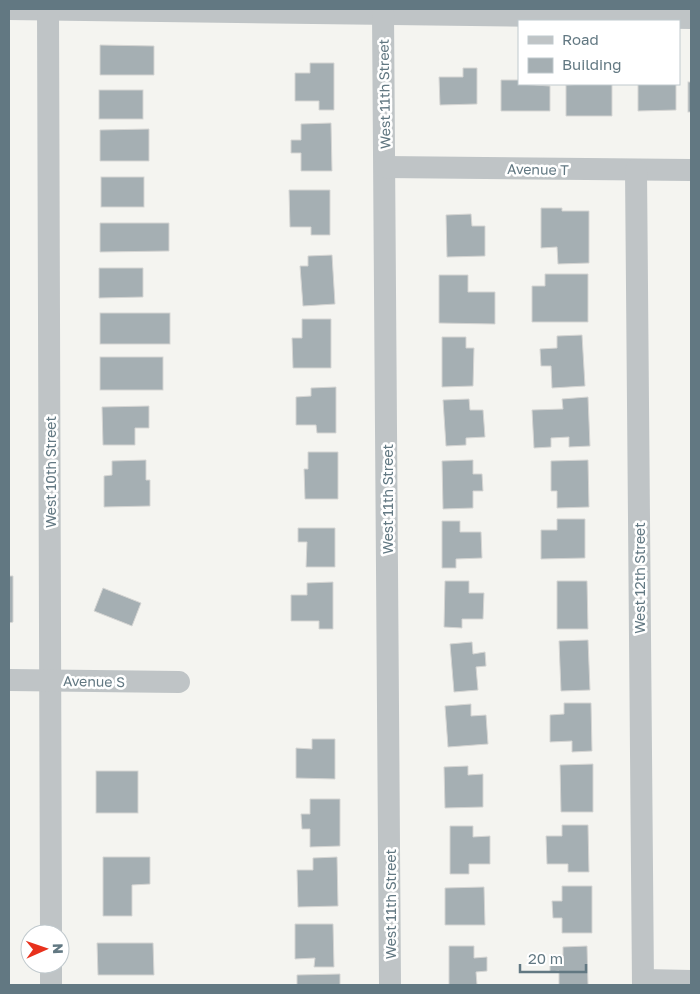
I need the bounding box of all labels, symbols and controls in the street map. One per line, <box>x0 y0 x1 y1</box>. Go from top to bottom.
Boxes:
legend <box>518 20 680 85</box>
text: Road <box>562 30 599 48</box>
street label: West 11th Street <box>375 39 393 149</box>
text: Building <box>562 55 622 73</box>
street label: Avenue T <box>507 160 569 178</box>
street label: West 10th Street <box>42 416 59 528</box>
street label: West 11th Street <box>379 444 396 554</box>
street label: West 12th Street <box>631 522 648 634</box>
street label: Avenue S <box>63 672 125 690</box>
street label: West 11th Street <box>382 849 399 959</box>
north arrow <box>20 924 70 974</box>
scale bar <box>520 942 586 974</box>
text: N <box>50 943 67 954</box>
text: 20 m <box>528 949 563 967</box>

